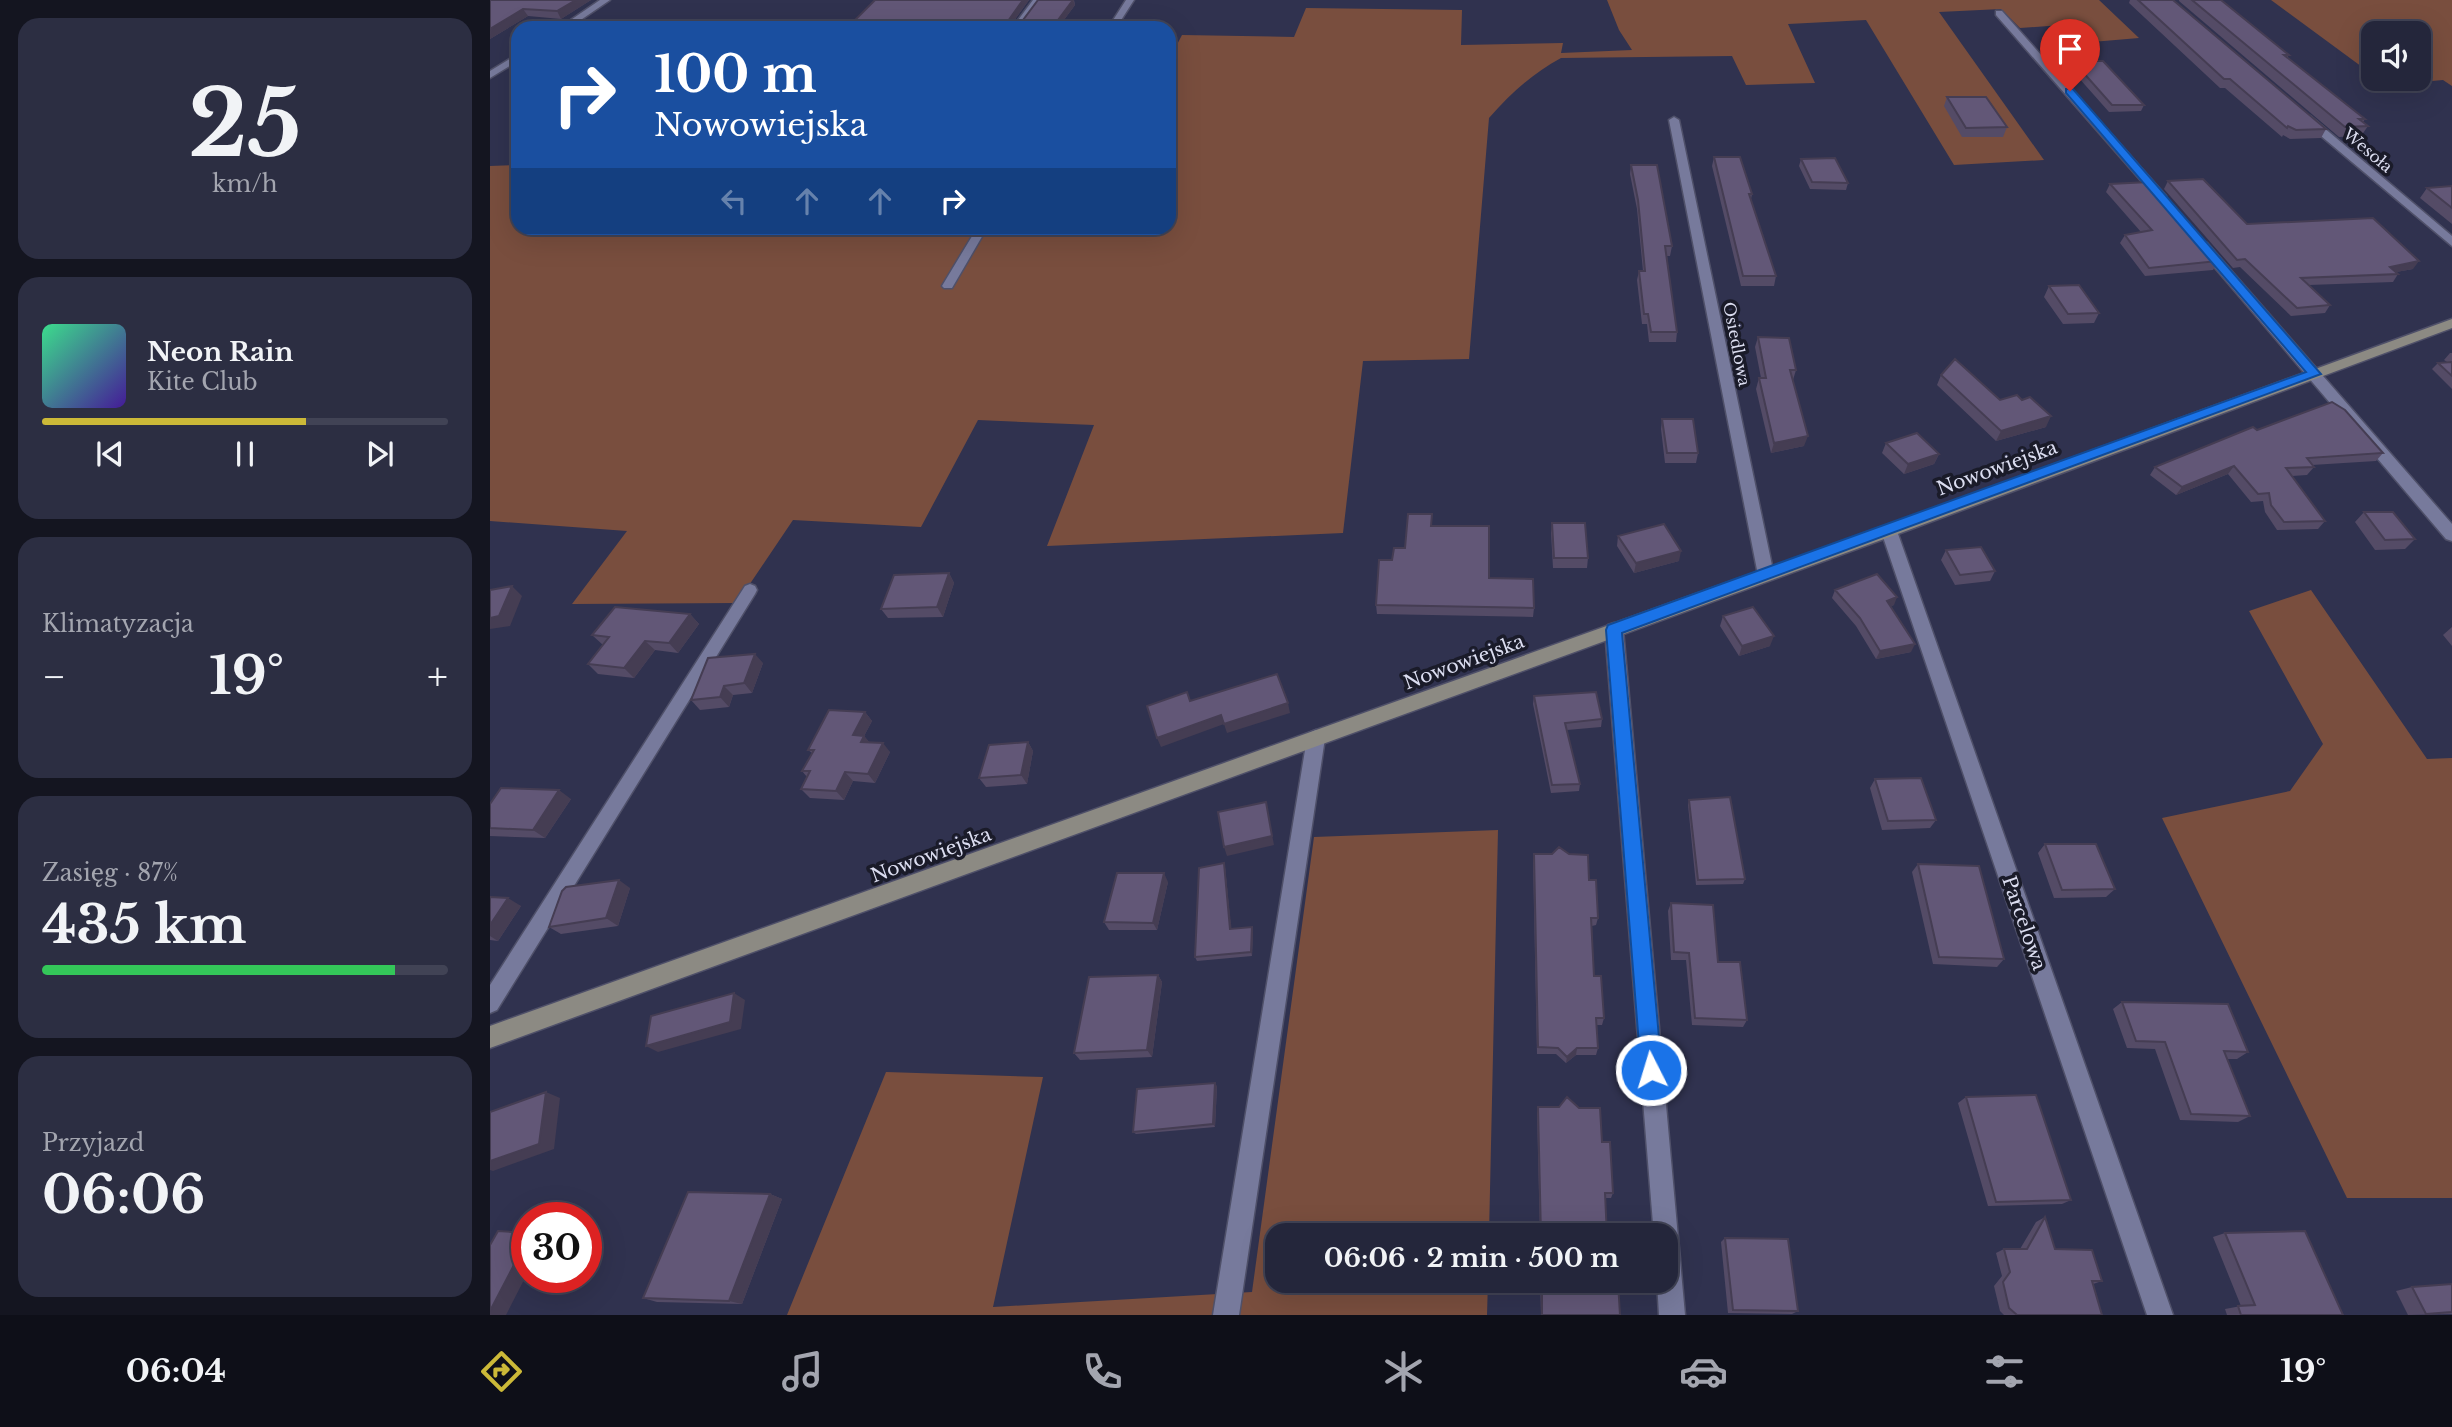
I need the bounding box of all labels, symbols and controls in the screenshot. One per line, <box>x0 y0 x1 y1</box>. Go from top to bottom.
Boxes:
pin <box>2040 19 2100 91</box>
map controls <box>2361 21 2431 91</box>
button: sound <box>2361 21 2431 91</box>
icon: arrive <box>2051 30 2089 68</box>
text: 100 m <box>654 44 817 105</box>
icon: right <box>539 49 630 140</box>
text: 25 <box>188 68 302 181</box>
text: Nowowiejska <box>654 105 867 145</box>
street label: Wesoła <box>2338 123 2397 177</box>
text: km/h <box>212 170 278 198</box>
icon: left <box>715 182 753 220</box>
icon: ahead <box>788 182 826 220</box>
icon: ahead <box>861 182 899 220</box>
icon: right <box>934 182 972 220</box>
street label: Osiedlowa <box>1719 300 1755 388</box>
text: Neon Rain <box>147 336 293 368</box>
text: Kite Club <box>147 368 258 396</box>
icon: previous <box>91 435 129 473</box>
icon: pause <box>226 435 264 473</box>
icon: next <box>361 435 399 473</box>
street label: Nowowiejska <box>1934 435 2061 500</box>
text: Klimatyzacja <box>42 610 194 638</box>
street label: Nowowiejska <box>1401 629 1528 694</box>
text: 19° <box>209 644 284 708</box>
text: − <box>42 653 66 700</box>
text: + <box>427 653 448 700</box>
street label: Nowowiejska <box>868 822 995 887</box>
text: Zasięg · 87% <box>42 859 178 887</box>
street label: Parcelowa <box>1997 873 2051 974</box>
text: 435 km <box>42 893 246 957</box>
position arrow <box>1614 1033 1688 1107</box>
text: Przyjazd <box>42 1129 144 1157</box>
text: 06:06 <box>42 1163 205 1227</box>
speed limit sign: 30 <box>511 1202 602 1293</box>
text: 06:06 · 2 min · 500 m <box>1324 1242 1619 1274</box>
icon: directions <box>477 1347 526 1396</box>
icon: music <box>778 1347 827 1396</box>
icon: phone <box>1078 1347 1127 1396</box>
icon: climate <box>1379 1347 1428 1396</box>
icon: car <box>1679 1347 1728 1396</box>
icon: filters <box>1980 1347 2029 1396</box>
text: 06:04 <box>126 1351 226 1391</box>
text: 19° <box>2280 1351 2326 1391</box>

